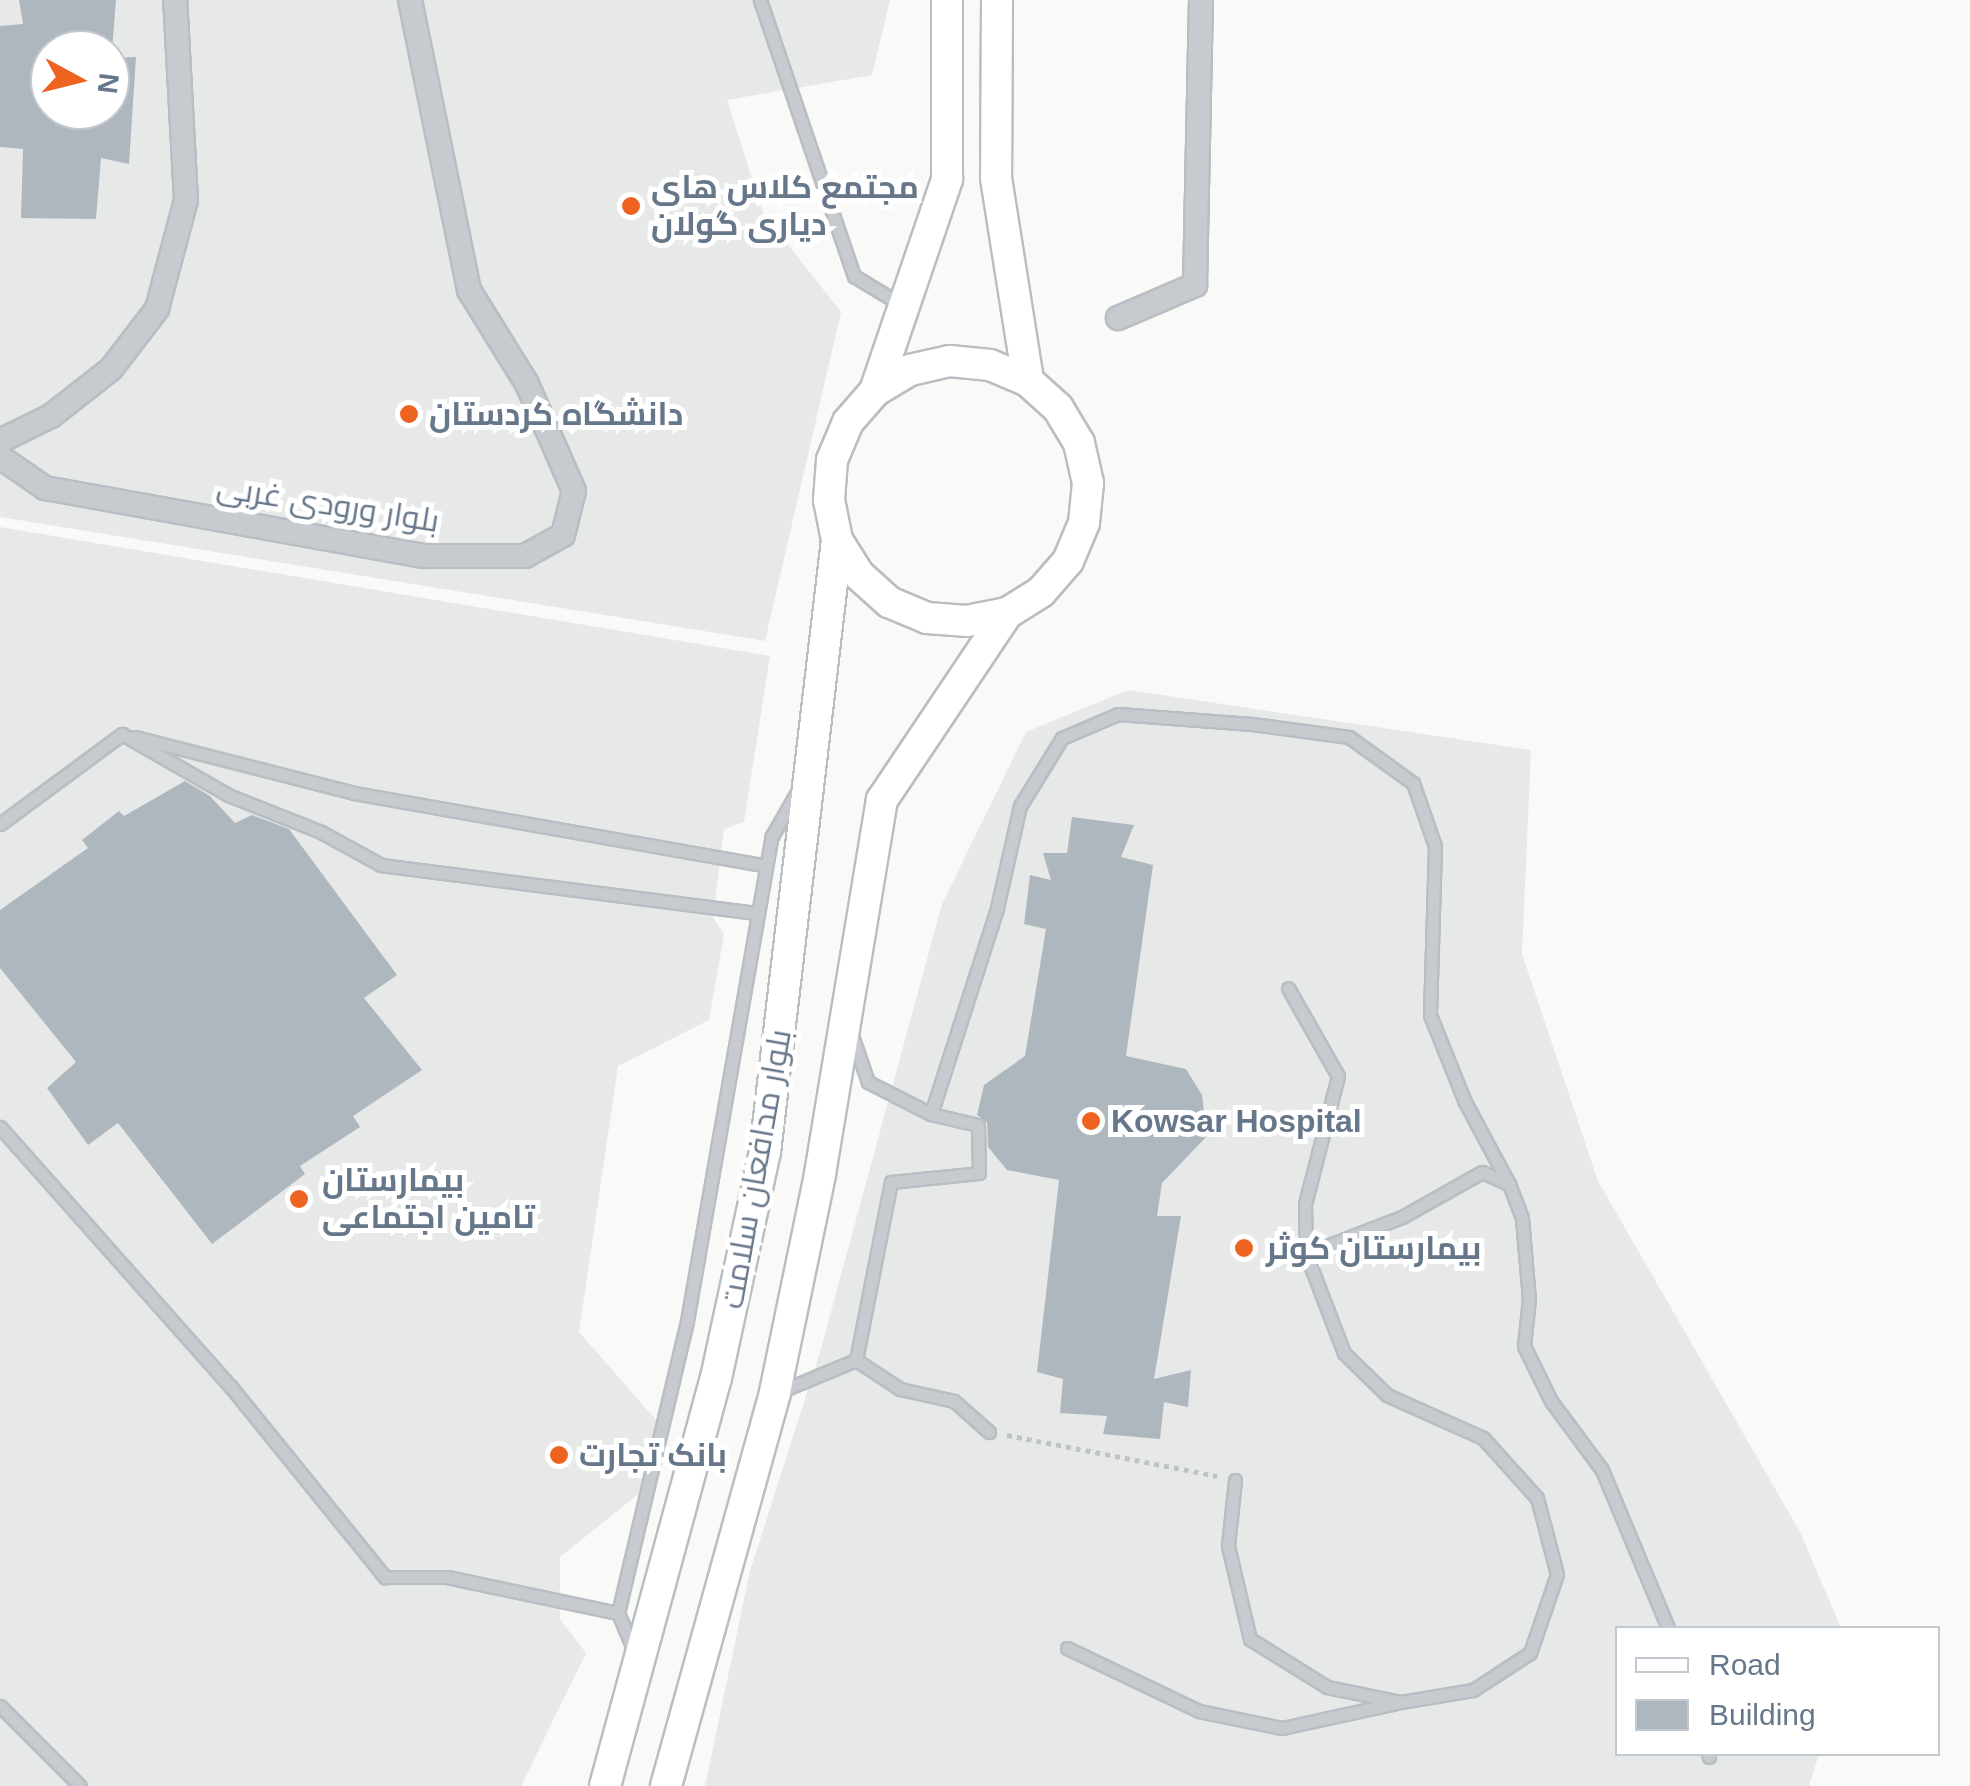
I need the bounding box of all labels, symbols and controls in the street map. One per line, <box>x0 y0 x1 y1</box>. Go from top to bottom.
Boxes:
north arrow <box>30 30 130 130</box>
text: N <box>92 72 125 95</box>
place label: مجتمع کلاس های دیاری گولان <box>651 169 919 244</box>
marker: مجتمع کلاس های دیاری گولان <box>620 195 642 217</box>
place label: دانشگاه کردستان <box>429 395 683 433</box>
marker: دانشگاه کردستان <box>398 403 420 425</box>
street label: بلوار ورودی غربی <box>214 467 442 541</box>
street label: بلوار مدافعان سلامت <box>713 1026 799 1312</box>
place label: Kowsar Hospital <box>1111 1102 1362 1140</box>
marker: Kowsar Hospital <box>1080 1110 1102 1132</box>
place label: بیمارستان تامین اجتماعی <box>322 1162 535 1237</box>
marker: بیمارستان تامین اجتماعی <box>286 1186 312 1212</box>
place label: بیمارستان کوثر <box>1266 1229 1482 1267</box>
marker: بیمارستان کوثر <box>1231 1235 1257 1261</box>
place label: بانک تجارت <box>579 1436 727 1474</box>
marker: بانک تجارت <box>548 1444 570 1466</box>
legend <box>1615 1626 1940 1756</box>
text: Road <box>1709 1648 1781 1681</box>
text: Building <box>1709 1698 1816 1731</box>

